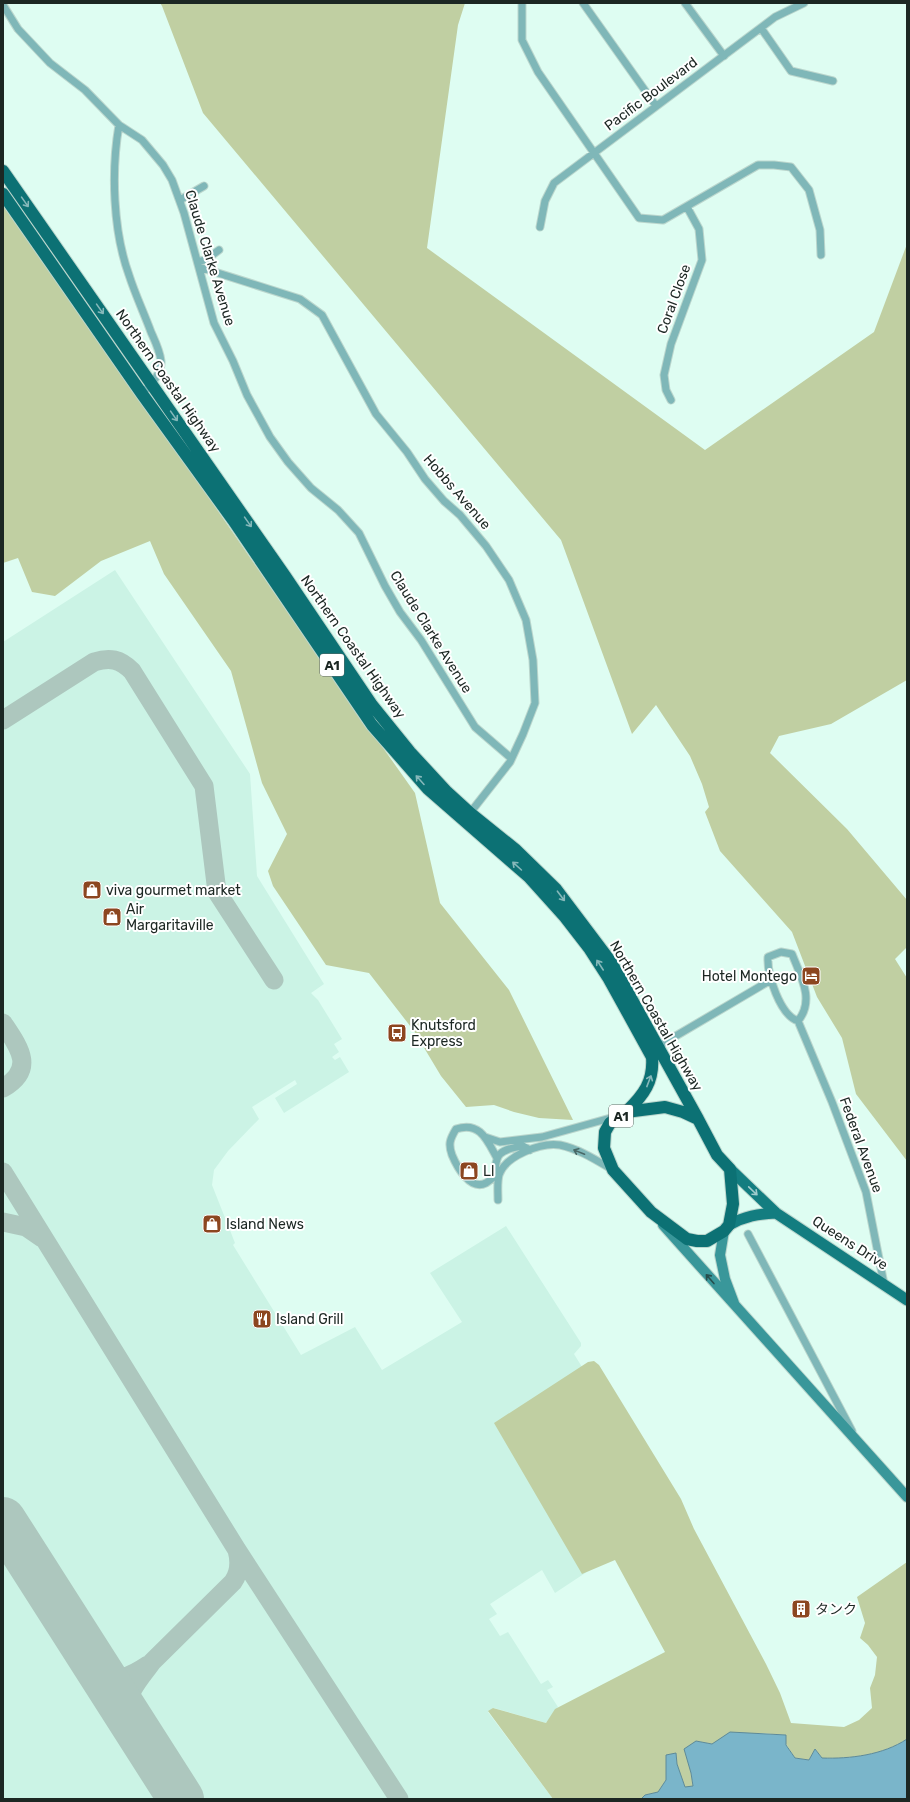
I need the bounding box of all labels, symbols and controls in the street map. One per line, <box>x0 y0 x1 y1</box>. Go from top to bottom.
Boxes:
street label: Pacific Boulevard <box>601 53 701 135</box>
street label: Claude Clarke Avenue <box>181 188 239 328</box>
one-way arrow <box>21 197 29 208</box>
street label: Coral Close <box>654 262 695 336</box>
one-way arrow <box>96 303 104 314</box>
street label: Northern Coastal Highway <box>112 306 224 456</box>
one-way arrow <box>170 410 178 421</box>
street label: Hobbs Avenue <box>420 451 494 533</box>
one-way arrow <box>244 517 252 528</box>
street label: Claude Clarke Avenue <box>386 568 476 696</box>
street label: Northern Coastal Highway <box>297 572 409 722</box>
road number: A1 <box>320 654 344 676</box>
one-way arrow <box>415 775 424 785</box>
one-way arrow <box>511 862 522 871</box>
shop icon: viva gourmet market <box>81 879 103 901</box>
place label: viva gourmet market <box>106 882 241 899</box>
one-way arrow <box>557 891 565 902</box>
place label: Air Margaritaville <box>126 901 214 934</box>
shop icon: Air Margaritaville <box>101 906 123 928</box>
street label: Northern Coastal Highway <box>606 938 706 1094</box>
one-way arrow <box>596 960 604 971</box>
hotel icon: Hotel Montego <box>800 965 822 987</box>
place label: Hotel Montego <box>702 968 797 985</box>
place label: Knutsford Express <box>411 1017 476 1050</box>
bus stop icon: Knutsford Express <box>386 1022 408 1044</box>
one-way arrow <box>646 1075 654 1087</box>
street label: Federal Avenue <box>836 1095 886 1195</box>
road number: A1 <box>609 1105 633 1127</box>
one-way arrow <box>573 1147 585 1155</box>
shop icon: Ll <box>458 1160 480 1182</box>
place label: Ll <box>483 1163 494 1180</box>
one-way arrow <box>747 1186 757 1195</box>
street label: Queens Drive <box>809 1212 891 1274</box>
shop icon: Island News <box>201 1213 223 1235</box>
place label: Island News <box>226 1216 304 1233</box>
one-way arrow <box>705 1274 715 1284</box>
restaurant icon: Island Grill <box>251 1308 273 1330</box>
place label: Island Grill <box>276 1311 343 1328</box>
building icon: タンク <box>790 1598 812 1620</box>
place label: タンク <box>815 1601 857 1618</box>

